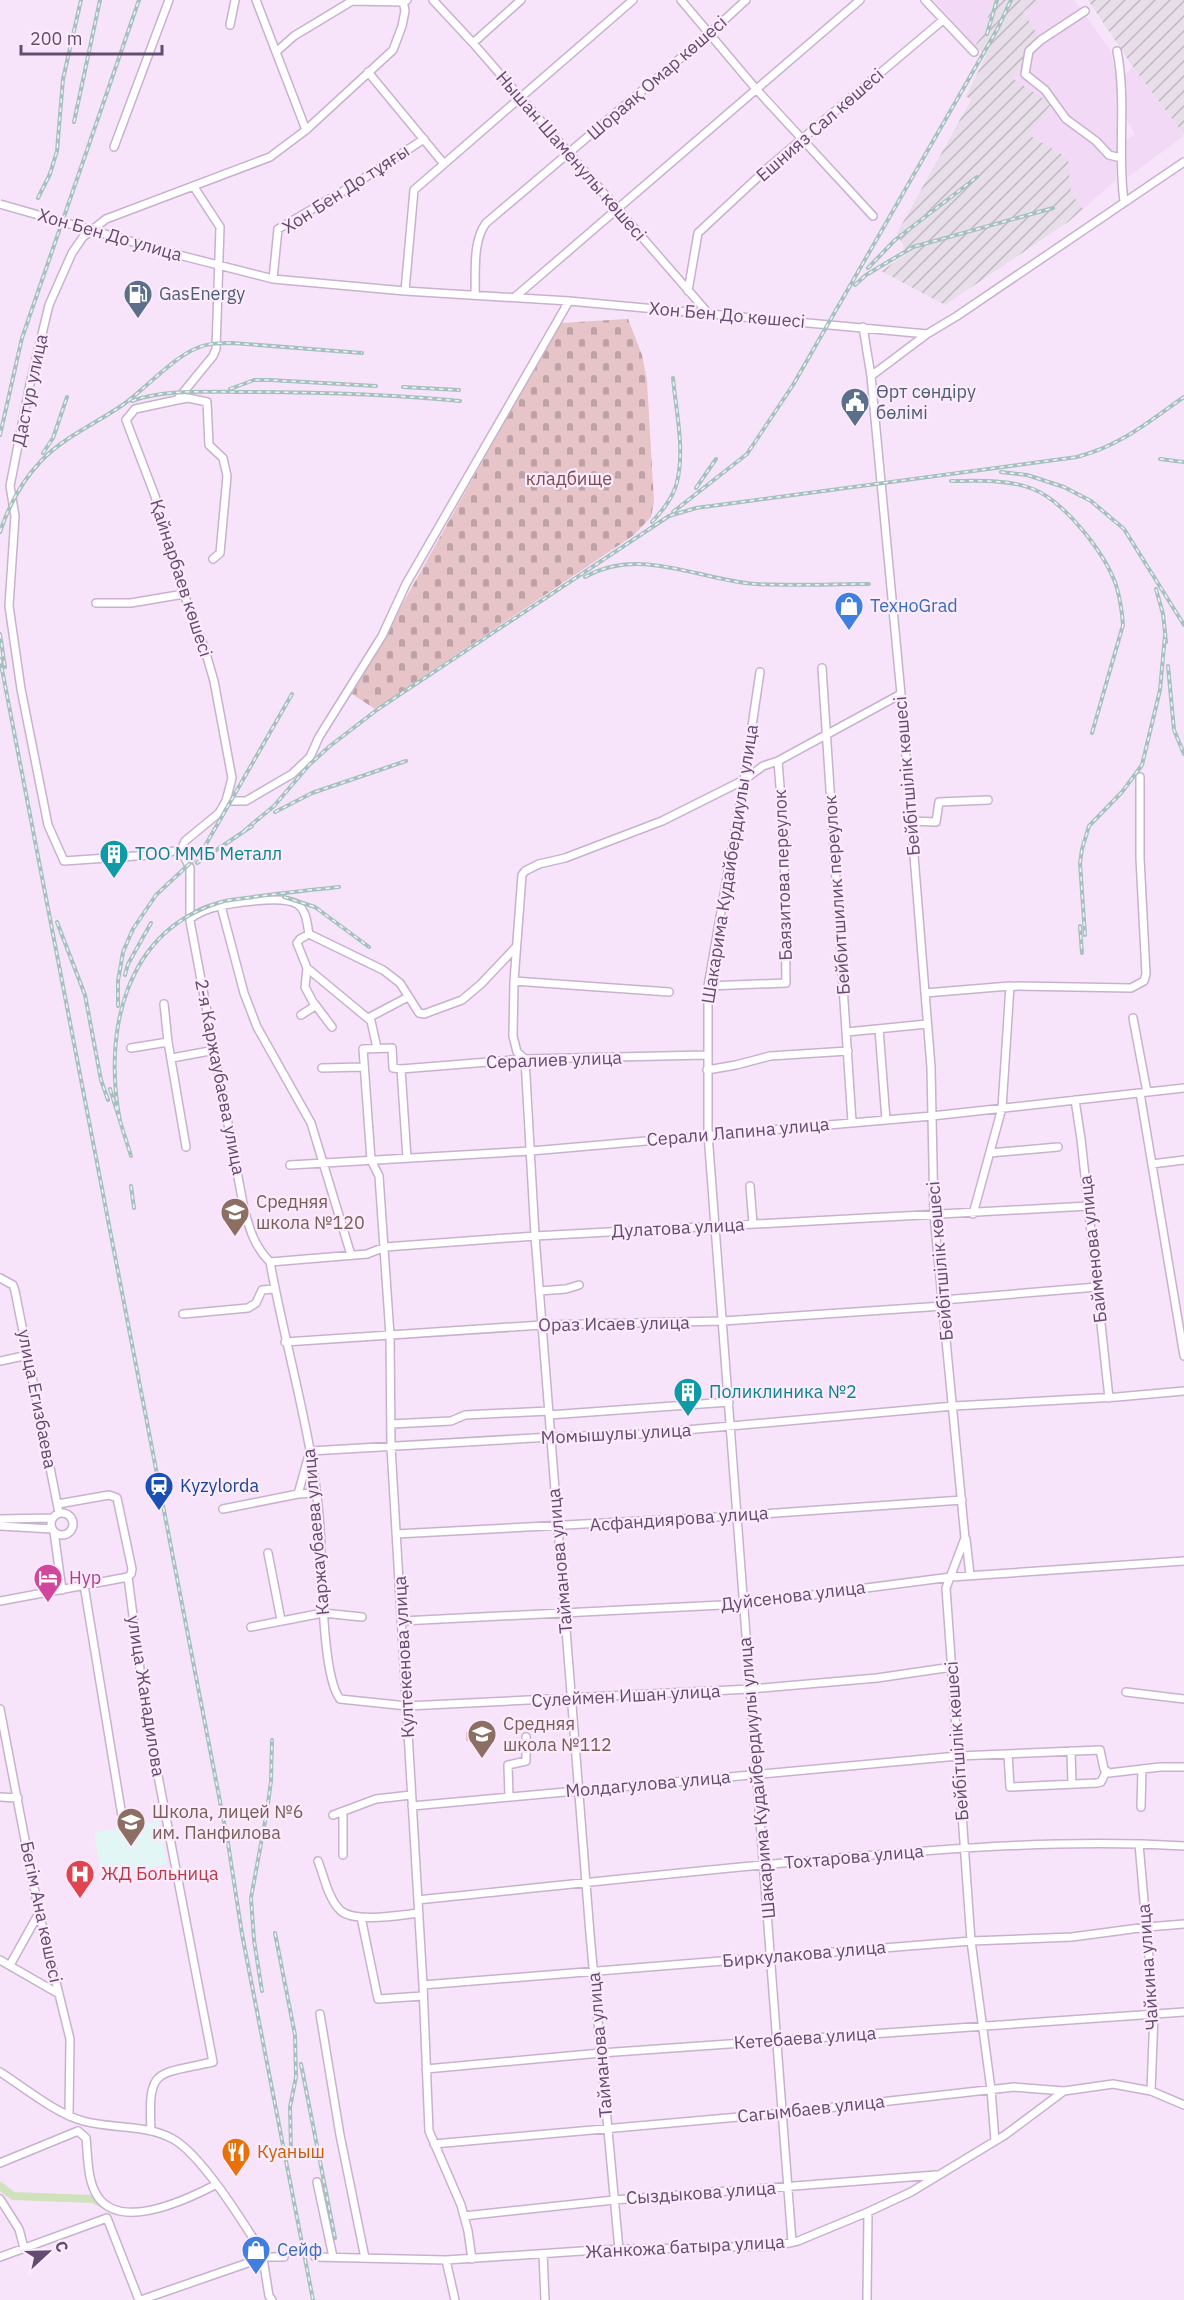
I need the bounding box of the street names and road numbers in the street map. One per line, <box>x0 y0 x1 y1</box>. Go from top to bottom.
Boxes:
street label: Шораяқ Омар көшесі <box>582 10 731 145</box>
street label: Ешнияз Сал көшесі <box>751 63 888 186</box>
street label: Нышан Шаменулы көшесі <box>491 66 652 245</box>
street label: Хон Бен До тұяғы <box>278 139 414 238</box>
street label: Хон Бен До улица <box>35 203 185 266</box>
street label: Хон Бен До көшесі <box>648 296 806 333</box>
street label: Дастур улица <box>6 331 53 448</box>
street label: Қайнарбаев көшесі <box>145 496 218 660</box>
street label: Бейбітшілік көшесі <box>888 695 925 857</box>
street label: Шакарима Кудайбердиулы улица <box>696 722 763 1005</box>
street label: Баязитова переулок <box>768 789 797 961</box>
street label: Бейбитшилик переулок <box>818 794 855 996</box>
street label: 2-я Каржаубаева улица <box>190 977 251 1177</box>
street label: Сералиев улица <box>486 1046 623 1073</box>
street label: Серали Лапина улица <box>646 1112 831 1151</box>
street label: Байменова улица <box>1073 1174 1112 1324</box>
street label: Бейбітшілік көшесі <box>921 1180 958 1342</box>
street label: Дулатова улица <box>611 1213 745 1242</box>
street label: Ораз Исаев улица <box>538 1311 690 1336</box>
street label: улица Егизбаева <box>13 1327 62 1471</box>
street label: Момышулы улица <box>540 1418 692 1449</box>
street label: Каржаубаева улица <box>297 1447 334 1616</box>
street label: Тайманова улица <box>542 1487 577 1635</box>
street label: Асфандиярова улица <box>589 1501 770 1536</box>
street label: Култекенова улица <box>388 1575 419 1739</box>
street label: Дуйсенова улица <box>719 1575 867 1616</box>
street label: улица Жанадилова <box>122 1614 171 1779</box>
street label: Шакарима Кудайбердиулы улица <box>733 1636 780 1920</box>
street label: Бейбітшілік көшесі <box>939 1660 974 1822</box>
street label: Сулеймен Ишан улица <box>531 1679 721 1712</box>
street label: Молдагулова улица <box>564 1765 732 1802</box>
street label: Бегім Ана көшесі <box>15 1839 68 1985</box>
street label: Тохтарова улица <box>783 1839 925 1874</box>
street label: Чайкина улица <box>1132 1903 1163 2031</box>
street label: Биркулакова улица <box>721 1935 887 1972</box>
street label: Тайманова улица <box>582 1971 617 2119</box>
street label: Кетебаева улица <box>733 2021 877 2054</box>
street label: Сагымбаев улица <box>736 2089 886 2128</box>
street label: Сыздыкова улица <box>625 2176 777 2209</box>
street label: Жанкожа батыра улица <box>585 2230 786 2263</box>

